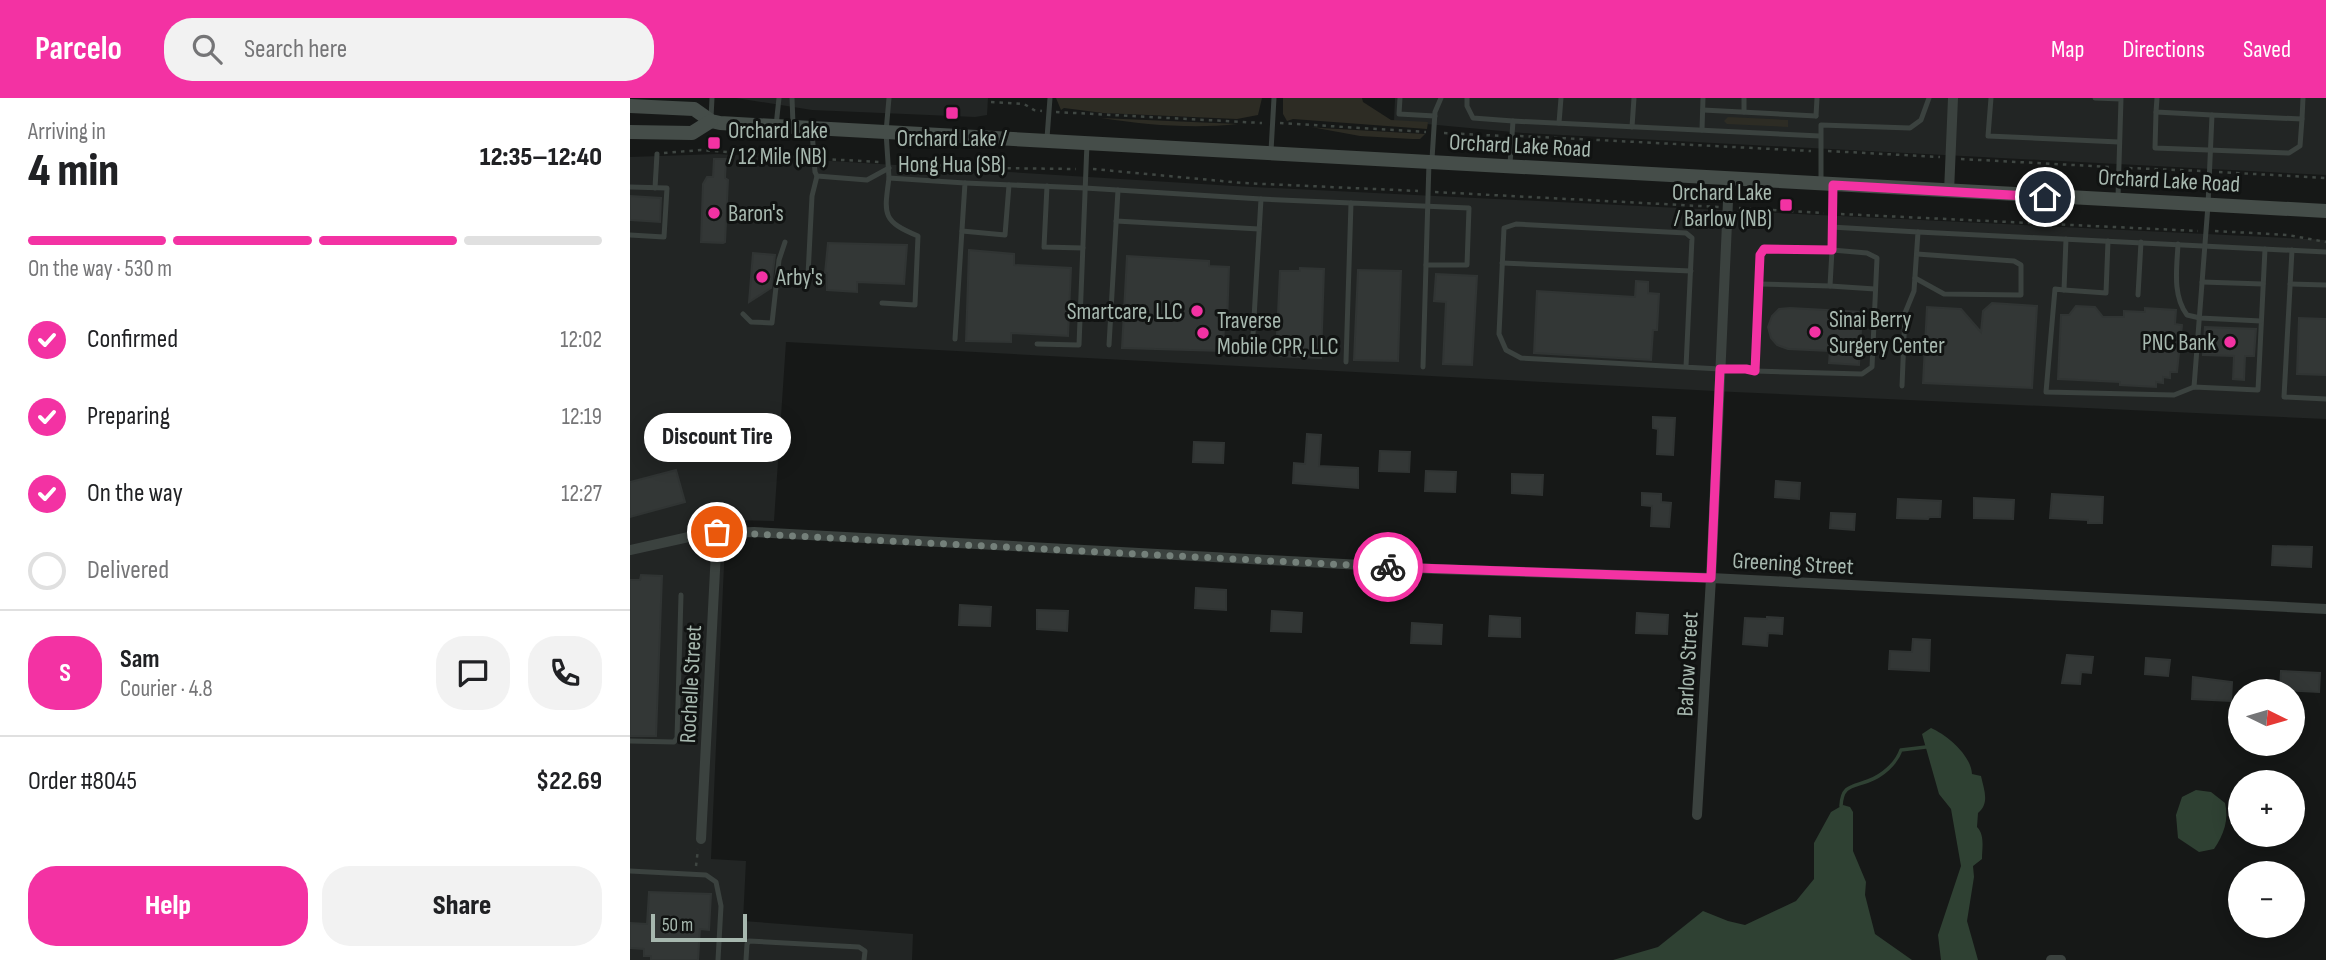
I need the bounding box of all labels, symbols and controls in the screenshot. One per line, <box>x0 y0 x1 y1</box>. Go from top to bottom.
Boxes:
search box <box>164 18 654 81</box>
text: Parcelo <box>35 29 122 69</box>
icon: search <box>188 30 226 68</box>
text: Search here <box>244 34 347 65</box>
text: Map <box>2051 35 2084 64</box>
text: Directions <box>2122 35 2205 64</box>
text: Saved <box>2243 35 2291 64</box>
marker: Orchard Lake / Hong Hua (SB) <box>944 105 960 121</box>
place label: Orchard Lake / 12 Mile (NB) <box>728 117 828 171</box>
text: Arriving in <box>28 118 106 146</box>
place label: Orchard Lake / Hong Hua (SB) <box>897 125 1007 179</box>
street label: Orchard Lake Road <box>1448 128 1592 164</box>
marker: Orchard Lake / 12 Mile (NB) <box>706 135 722 151</box>
text: 12:35–12:40 <box>480 142 602 173</box>
text: 4 min <box>28 144 119 199</box>
street label: Orchard Lake Road <box>2097 163 2241 199</box>
pin <box>2015 167 2075 227</box>
icon: home <box>2026 178 2064 216</box>
place label: Orchard Lake / Barlow (NB) <box>1672 179 1772 233</box>
marker: Orchard Lake / Barlow (NB) <box>1778 197 1794 213</box>
place label: Baron's <box>728 200 784 228</box>
marker: Baron's <box>706 205 722 221</box>
text: On the way · 530 m <box>28 255 172 283</box>
place label: Arby's <box>775 264 823 292</box>
marker: Arby's <box>754 269 770 285</box>
place label: Smartcare, LLC <box>1067 298 1183 326</box>
marker: Smartcare, LLC <box>1189 303 1205 319</box>
place label: Sinai Berry Surgery Center <box>1829 306 1945 360</box>
place label: Traverse Mobile CPR, LLC <box>1217 307 1339 361</box>
icon: check <box>28 321 66 359</box>
text: Confirmed <box>87 324 178 355</box>
marker: Sinai Berry Surgery Center <box>1807 324 1823 340</box>
marker: Traverse Mobile CPR, LLC <box>1195 325 1211 341</box>
text: 12:02 <box>560 326 602 354</box>
place label: PNC Bank <box>2142 329 2216 357</box>
marker: PNC Bank <box>2222 334 2238 350</box>
icon: check <box>28 398 66 436</box>
text: Preparing <box>87 401 170 432</box>
text: 12:19 <box>562 403 602 431</box>
callout: Discount Tire <box>644 413 790 462</box>
text: Discount Tire <box>662 423 773 451</box>
icon: check <box>28 475 66 513</box>
text: On the way <box>87 478 183 509</box>
text: 12:27 <box>561 480 602 508</box>
pin <box>687 502 747 562</box>
icon: bag <box>698 513 736 551</box>
courier <box>1353 532 1423 602</box>
street label: Greening Street <box>1732 547 1854 581</box>
icon: bike <box>1369 548 1407 586</box>
text: Delivered <box>87 555 169 586</box>
street label: Barlow Street <box>1671 611 1705 717</box>
street label: Rochelle Street <box>674 624 708 744</box>
button: chat <box>436 636 510 710</box>
button: phone <box>528 636 602 710</box>
text: Sam <box>120 644 160 675</box>
text: S <box>59 658 71 689</box>
text: Courier · 4.8 <box>120 675 213 703</box>
north arrow <box>2228 679 2305 756</box>
map controls <box>2228 679 2305 938</box>
text: Order #8045 <box>28 766 137 797</box>
text: $22.69 <box>536 766 602 797</box>
button: + <box>2228 770 2305 847</box>
button: − <box>2228 861 2305 938</box>
button: Help <box>28 866 308 946</box>
button: Share <box>322 866 602 946</box>
scale bar <box>651 911 747 943</box>
text: 50 m <box>662 914 693 937</box>

